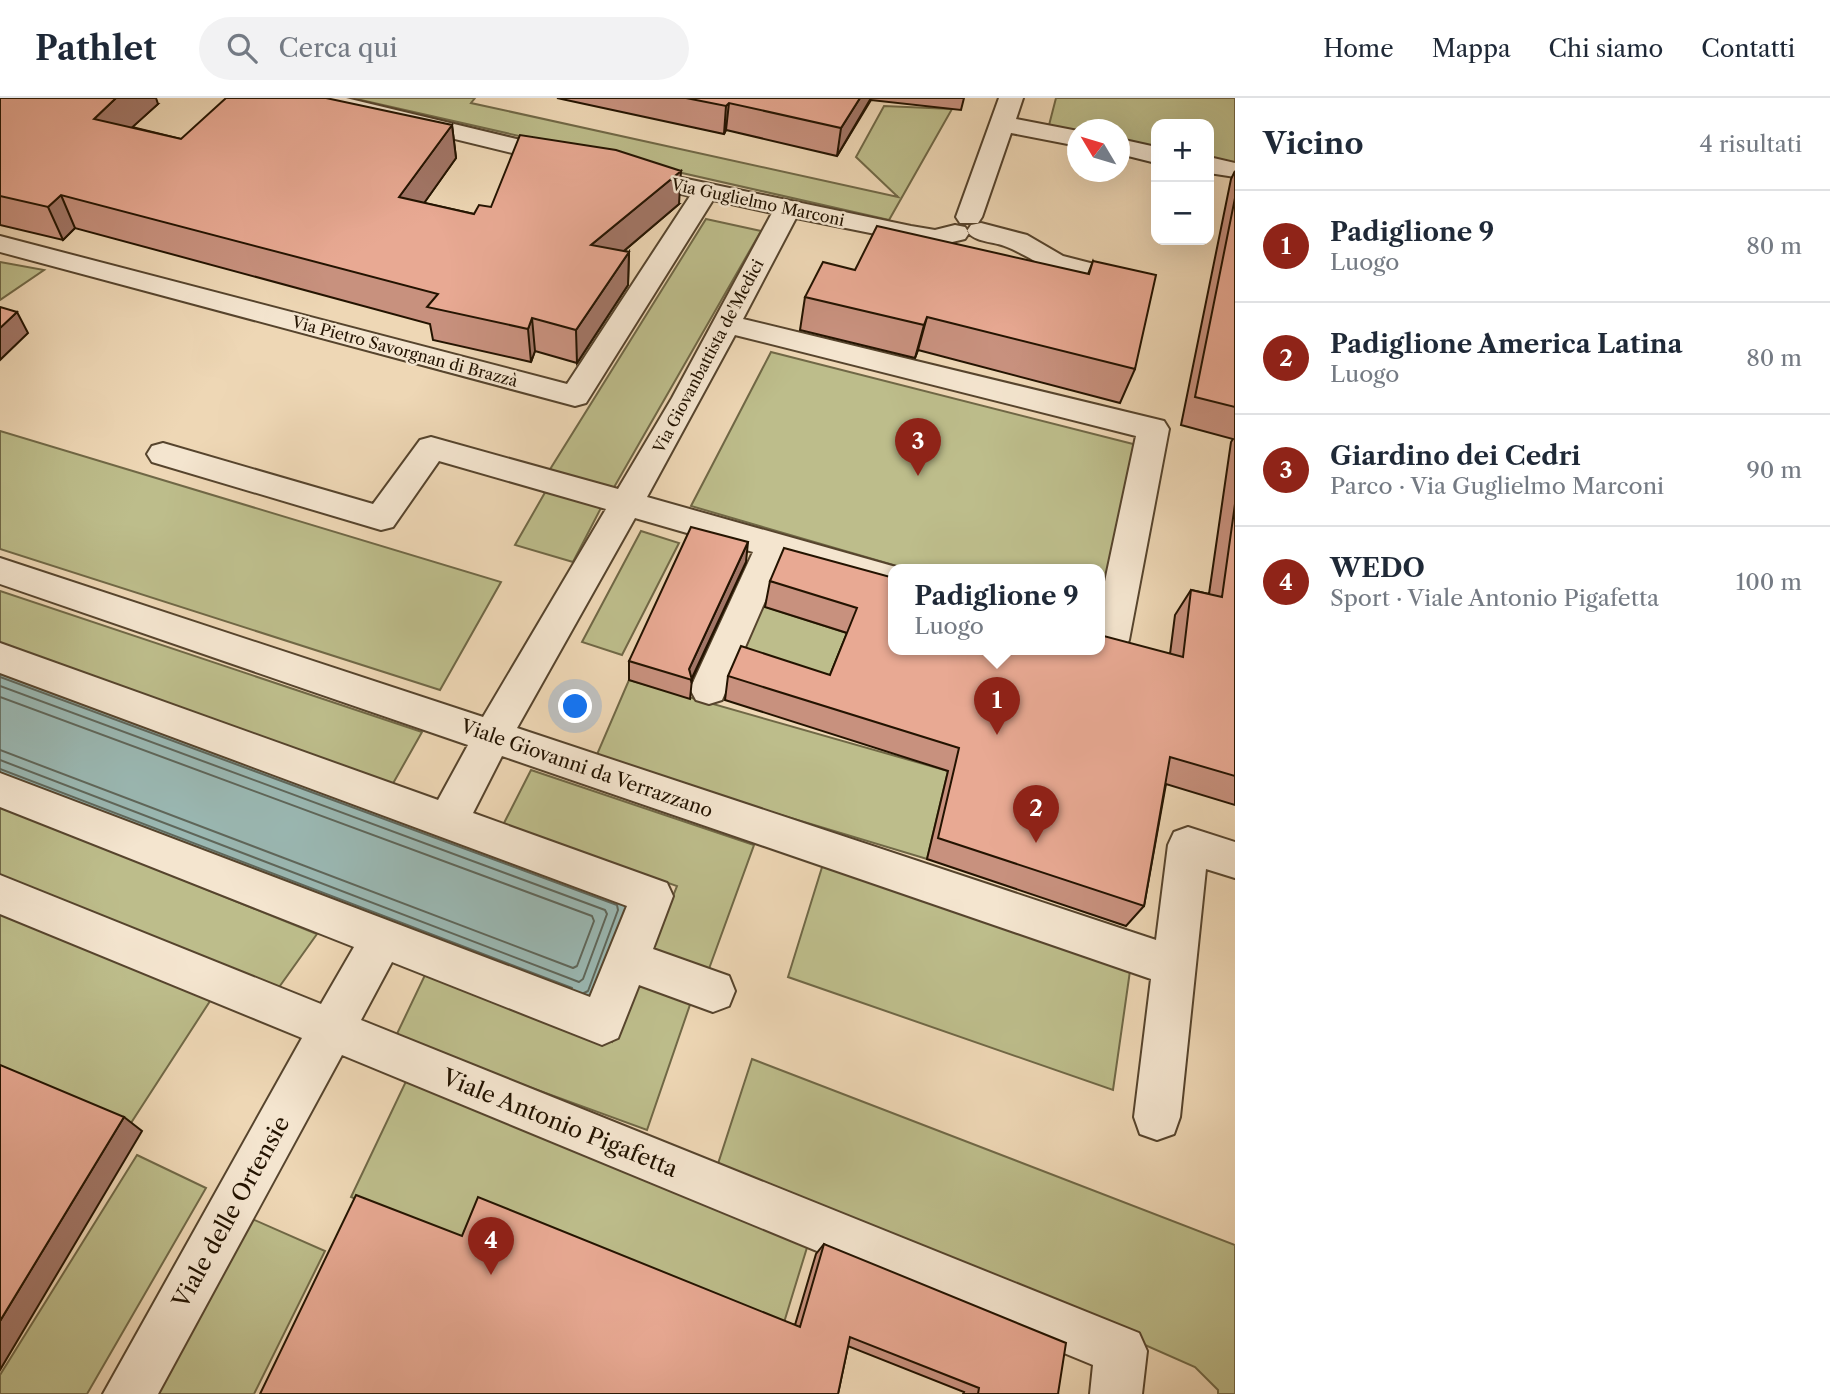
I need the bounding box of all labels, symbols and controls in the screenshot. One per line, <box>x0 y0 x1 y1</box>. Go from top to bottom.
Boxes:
search box <box>199 17 689 80</box>
text: Pathlet <box>35 28 157 69</box>
icon: search <box>223 29 261 67</box>
text: Cerca qui <box>279 32 397 64</box>
text: Home <box>1323 34 1394 63</box>
text: Mappa <box>1432 34 1511 63</box>
text: Chi siamo <box>1549 34 1663 63</box>
text: Contatti <box>1701 34 1795 63</box>
north arrow <box>1067 119 1130 182</box>
map controls <box>1151 119 1214 245</box>
button: + <box>1151 119 1214 182</box>
text: Vicino <box>1263 125 1363 162</box>
text: 4 risultati <box>1699 130 1802 158</box>
street label: Via Guglielmo Marconi <box>669 174 847 230</box>
button: − <box>1151 182 1214 245</box>
text: Padiglione 9 <box>1330 216 1494 248</box>
text: 1 <box>1281 232 1291 260</box>
text: 80 m <box>1746 232 1802 260</box>
text: Luogo <box>1330 248 1399 276</box>
street label: Via Giovanbattista de'Medici <box>648 256 768 457</box>
street label: Via Pietro Savorgnan di Brazzà <box>289 311 521 391</box>
text: Padiglione America Latina <box>1330 328 1683 360</box>
text: 2 <box>1279 344 1293 372</box>
text: 80 m <box>1746 344 1802 372</box>
text: Luogo <box>1330 360 1399 388</box>
pin: 3 <box>895 418 941 476</box>
text: Giardino dei Cedri <box>1330 440 1581 472</box>
text: 3 <box>1280 456 1293 484</box>
text: 90 m <box>1746 456 1802 484</box>
text: Parco · Via Guglielmo Marconi <box>1330 472 1664 500</box>
text: WEDO <box>1330 552 1425 584</box>
popup <box>888 564 1105 655</box>
text: 4 <box>1279 568 1293 596</box>
text: 100 m <box>1736 568 1802 596</box>
text: Padiglione 9 <box>914 580 1079 612</box>
text: Sport · Viale Antonio Pigafetta <box>1330 584 1659 612</box>
text: Luogo <box>914 612 984 640</box>
pin: 1 <box>974 677 1020 735</box>
your location <box>558 689 592 723</box>
street label: Viale Giovanni da Verrazzano <box>457 714 716 822</box>
pin: 2 <box>1013 785 1059 843</box>
street label: Viale Antonio Pigafetta <box>437 1063 683 1183</box>
street label: Viale delle Ortensie <box>166 1111 295 1314</box>
pin: 4 <box>468 1217 514 1275</box>

